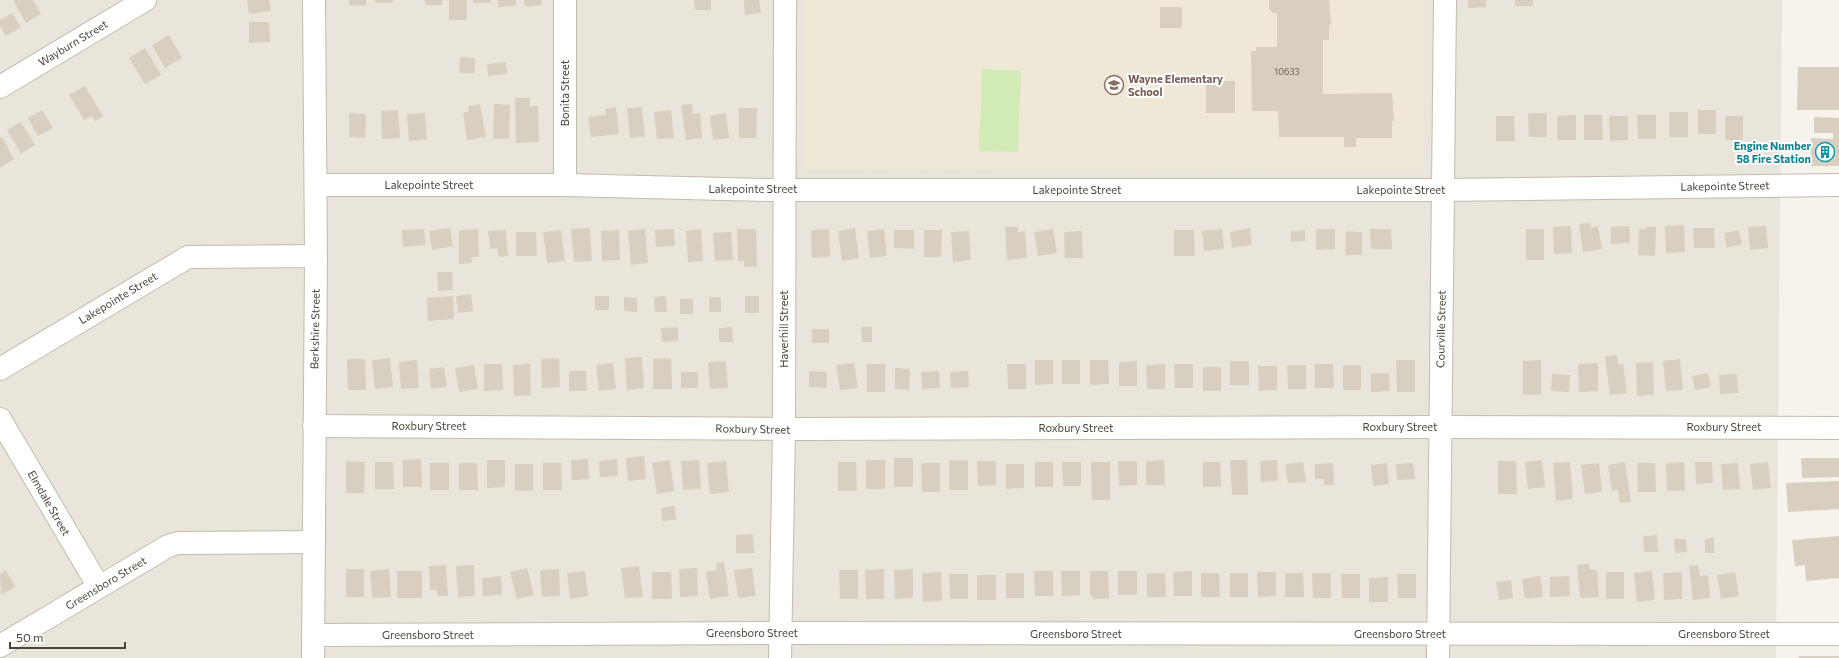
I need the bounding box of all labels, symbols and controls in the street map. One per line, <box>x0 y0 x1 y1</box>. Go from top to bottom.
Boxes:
street label: Wayburn Street <box>36 17 110 68</box>
street label: Bonita Street <box>558 59 571 126</box>
house number: 10633 <box>1274 66 1300 77</box>
place label: Wayne Elementary School <box>1128 72 1223 98</box>
school or university icon: Wayne Elementary School <box>1103 74 1125 96</box>
place label: Engine Number 58 Fire Station <box>1734 139 1811 165</box>
building icon: Engine Number 58 Fire Station <box>1814 141 1836 163</box>
street label: Lakepointe Street <box>384 178 474 191</box>
street label: Lakepointe Street <box>1680 178 1770 193</box>
street label: Lakepointe Street <box>708 182 798 195</box>
street label: Lakepointe Street <box>1032 183 1122 196</box>
street label: Lakepointe Street <box>1356 183 1446 196</box>
street label: Lakepointe Street <box>76 269 160 326</box>
street label: Berkshire Street <box>307 288 322 369</box>
street label: Haverhill Street <box>777 290 790 368</box>
street label: Courville Street <box>1433 290 1448 368</box>
street label: Roxbury Street <box>391 419 467 432</box>
street label: Roxbury Street <box>1362 420 1438 433</box>
street label: Roxbury Street <box>1686 420 1762 433</box>
street label: Roxbury Street <box>715 421 791 436</box>
street label: Roxbury Street <box>1038 421 1114 434</box>
street label: Elmdale Street <box>26 468 74 538</box>
street label: Greensboro Street <box>63 553 149 612</box>
scale bar <box>10 624 125 650</box>
street label: Greensboro Street <box>706 626 799 639</box>
street label: Greensboro Street <box>1030 627 1123 640</box>
street label: Greensboro Street <box>1354 627 1447 640</box>
street label: Greensboro Street <box>1678 627 1771 640</box>
street label: Greensboro Street <box>382 628 475 641</box>
text: 50 m <box>16 630 44 644</box>

